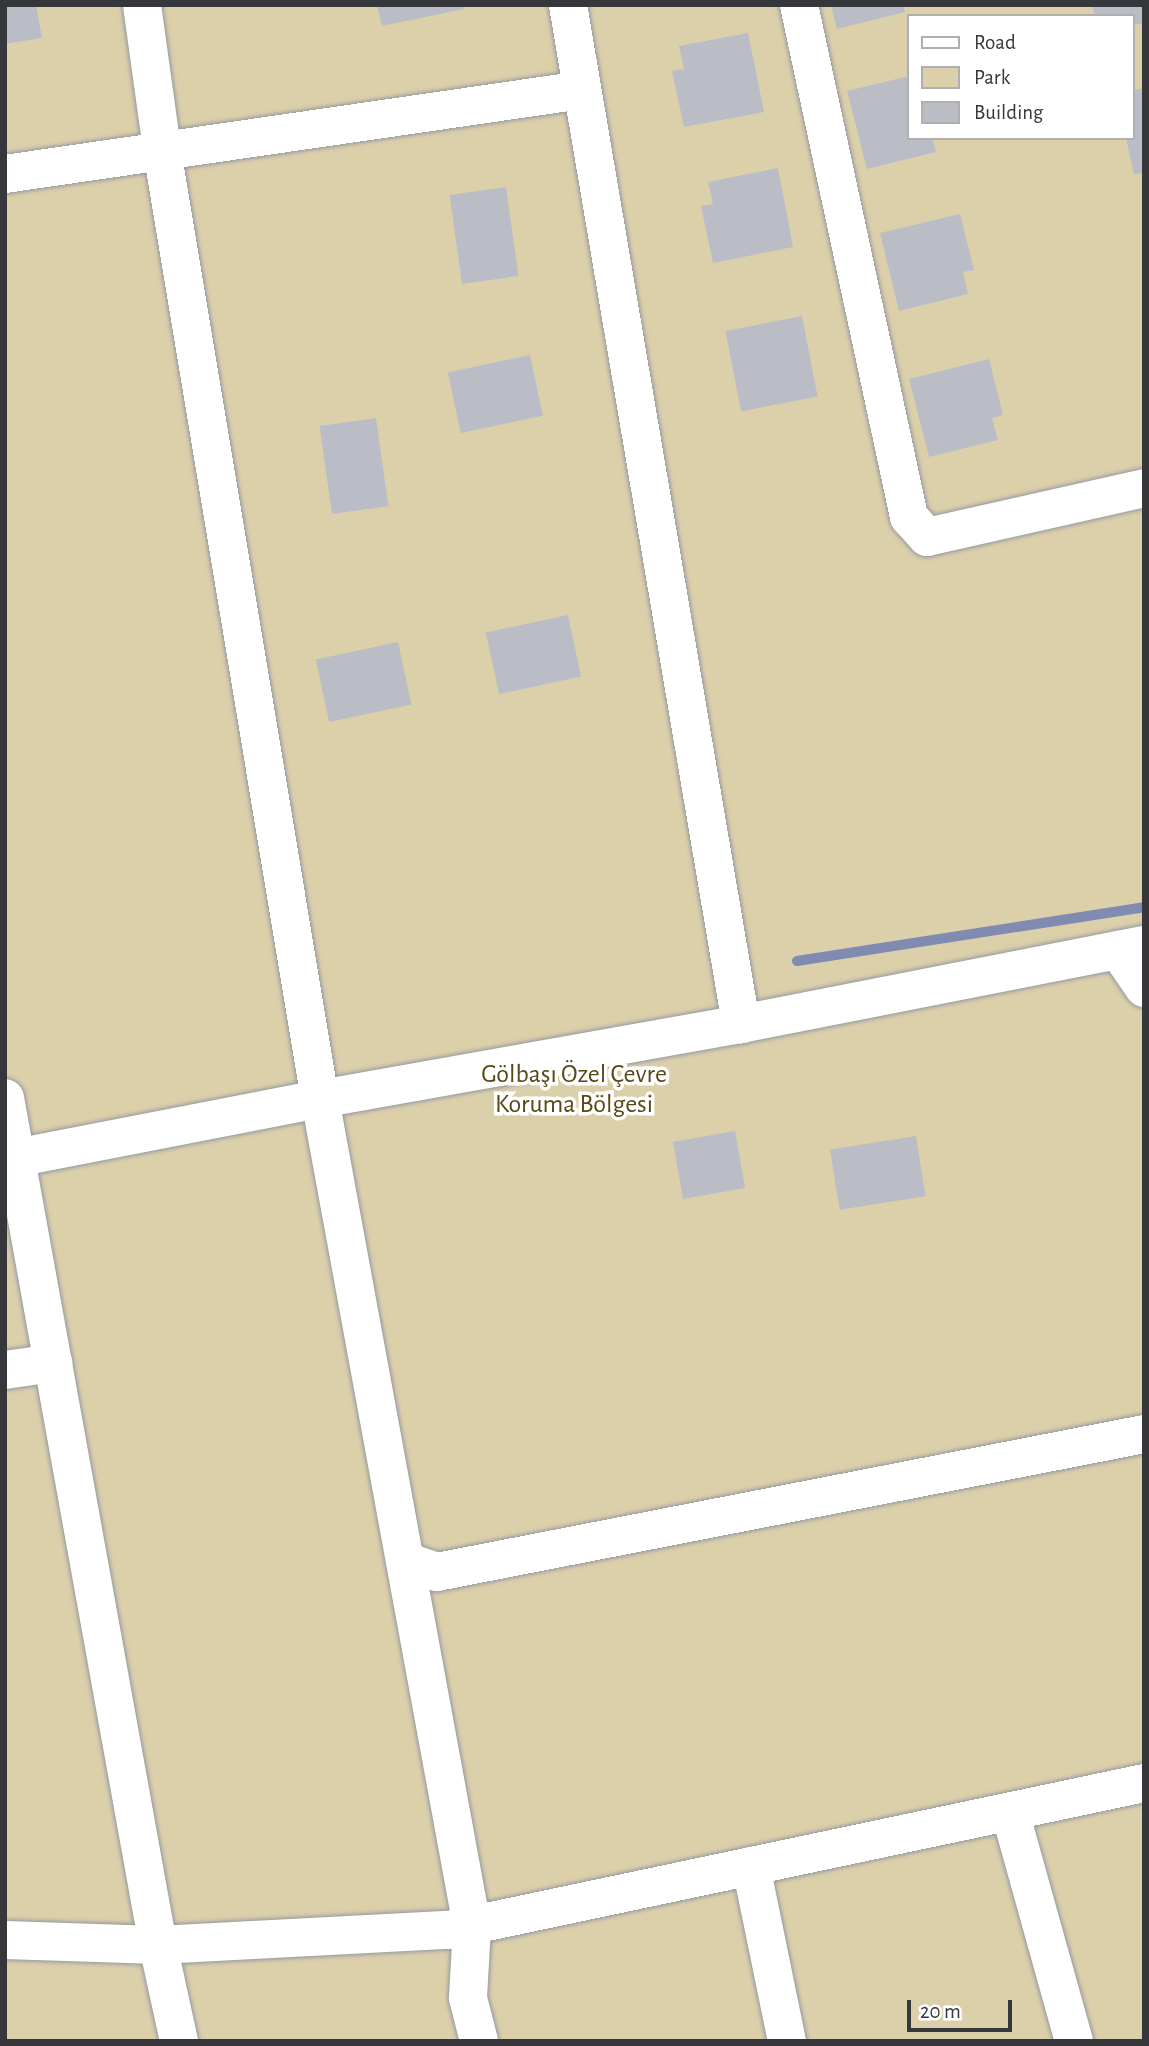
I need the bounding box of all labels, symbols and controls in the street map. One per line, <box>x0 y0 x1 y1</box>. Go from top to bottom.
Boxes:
legend <box>908 14 1135 140</box>
text: Road <box>974 32 1016 53</box>
text: Park <box>974 67 1010 88</box>
text: Building <box>974 102 1043 123</box>
park label: Gölbaşı Özel Çevre Koruma Bölgesi <box>481 1059 667 1120</box>
scale bar <box>911 1986 1016 2030</box>
text: 20 m <box>920 2001 961 2022</box>

